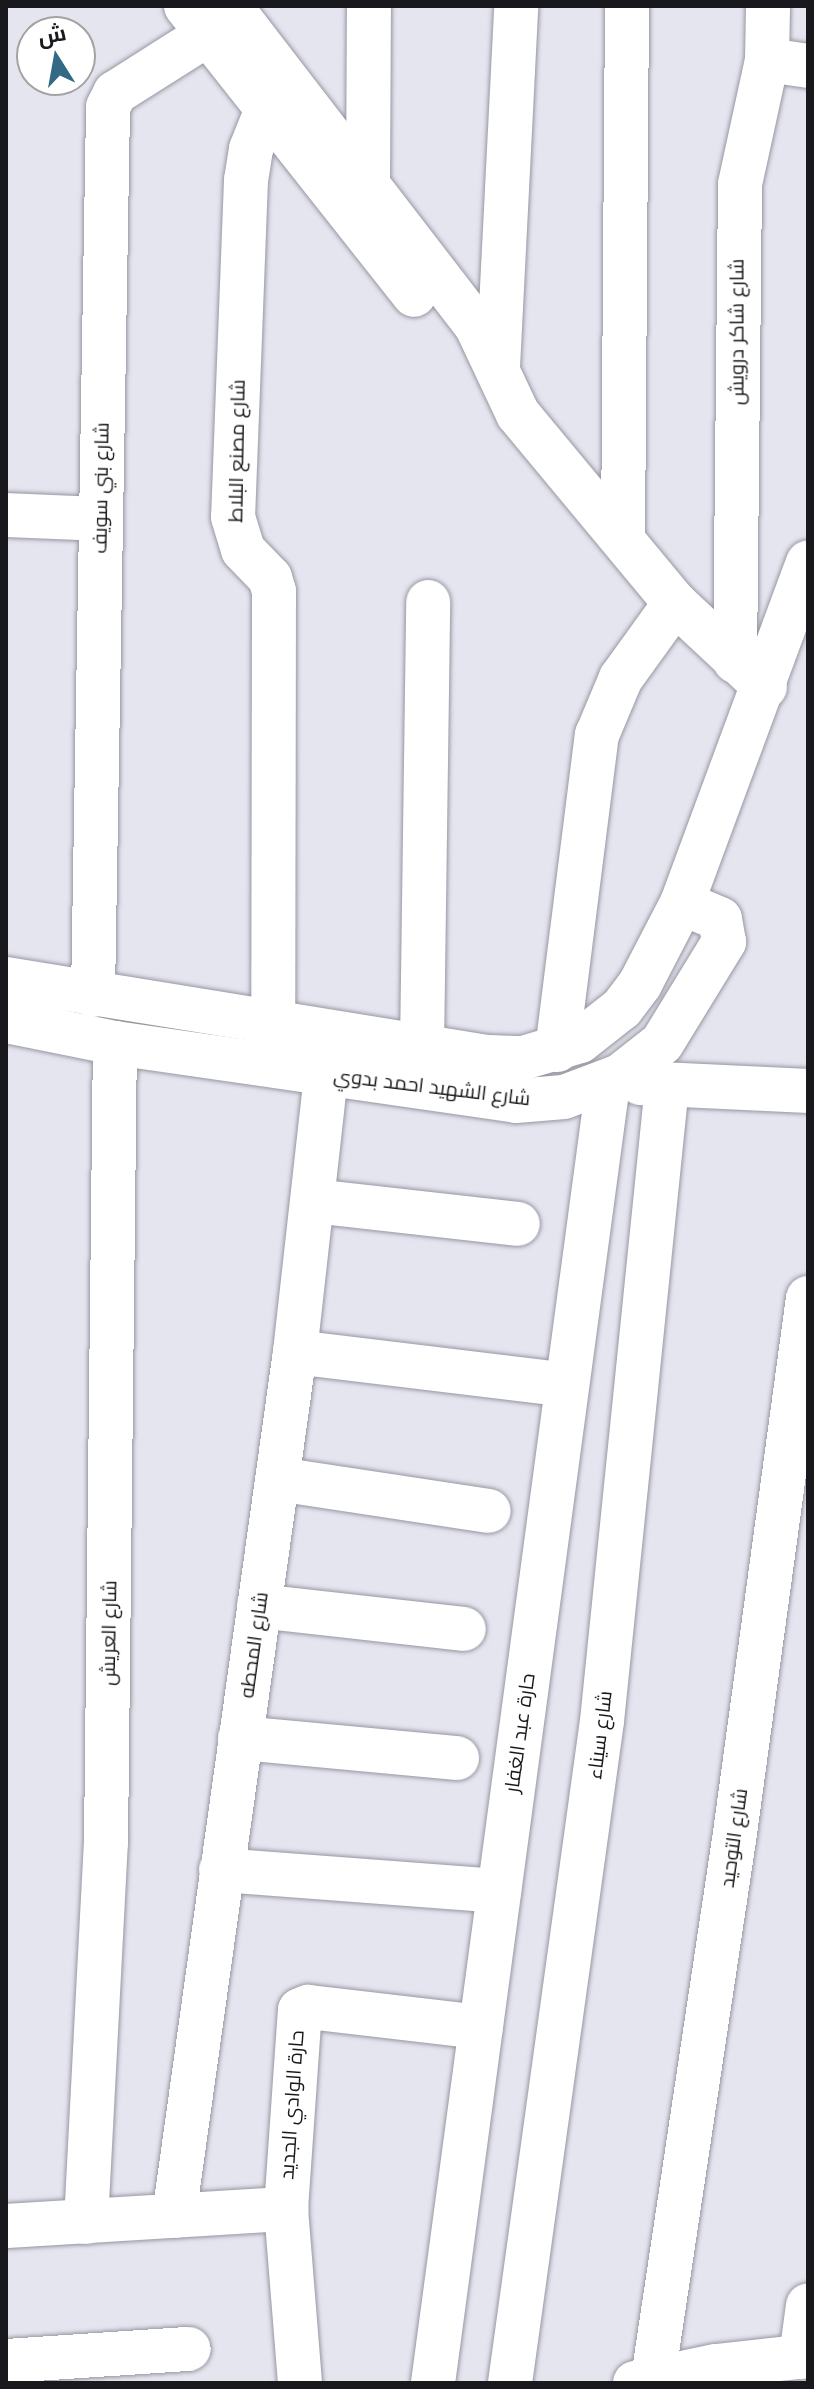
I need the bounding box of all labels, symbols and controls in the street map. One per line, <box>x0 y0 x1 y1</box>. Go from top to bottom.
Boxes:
north arrow <box>16 16 96 96</box>
text: ش <box>35 18 68 51</box>
street label: شارع شاكر درويش <box>725 259 749 405</box>
street label: شارع مصنع البلاط <box>224 379 250 523</box>
street label: شارع بني سويف <box>88 422 114 554</box>
street label: شارع الشهيد احمد بدوي <box>332 1063 532 1111</box>
street label: شارع العريش <box>96 1580 122 1686</box>
street label: شارع المحطه <box>235 1590 273 1700</box>
street label: حارة عبد الغفار <box>500 1672 540 1794</box>
street label: شارع سيناء <box>583 1689 617 1781</box>
street label: شارع التوحيد <box>715 1787 753 1889</box>
street label: حارة الوادي الجديد <box>275 2029 309 2181</box>

